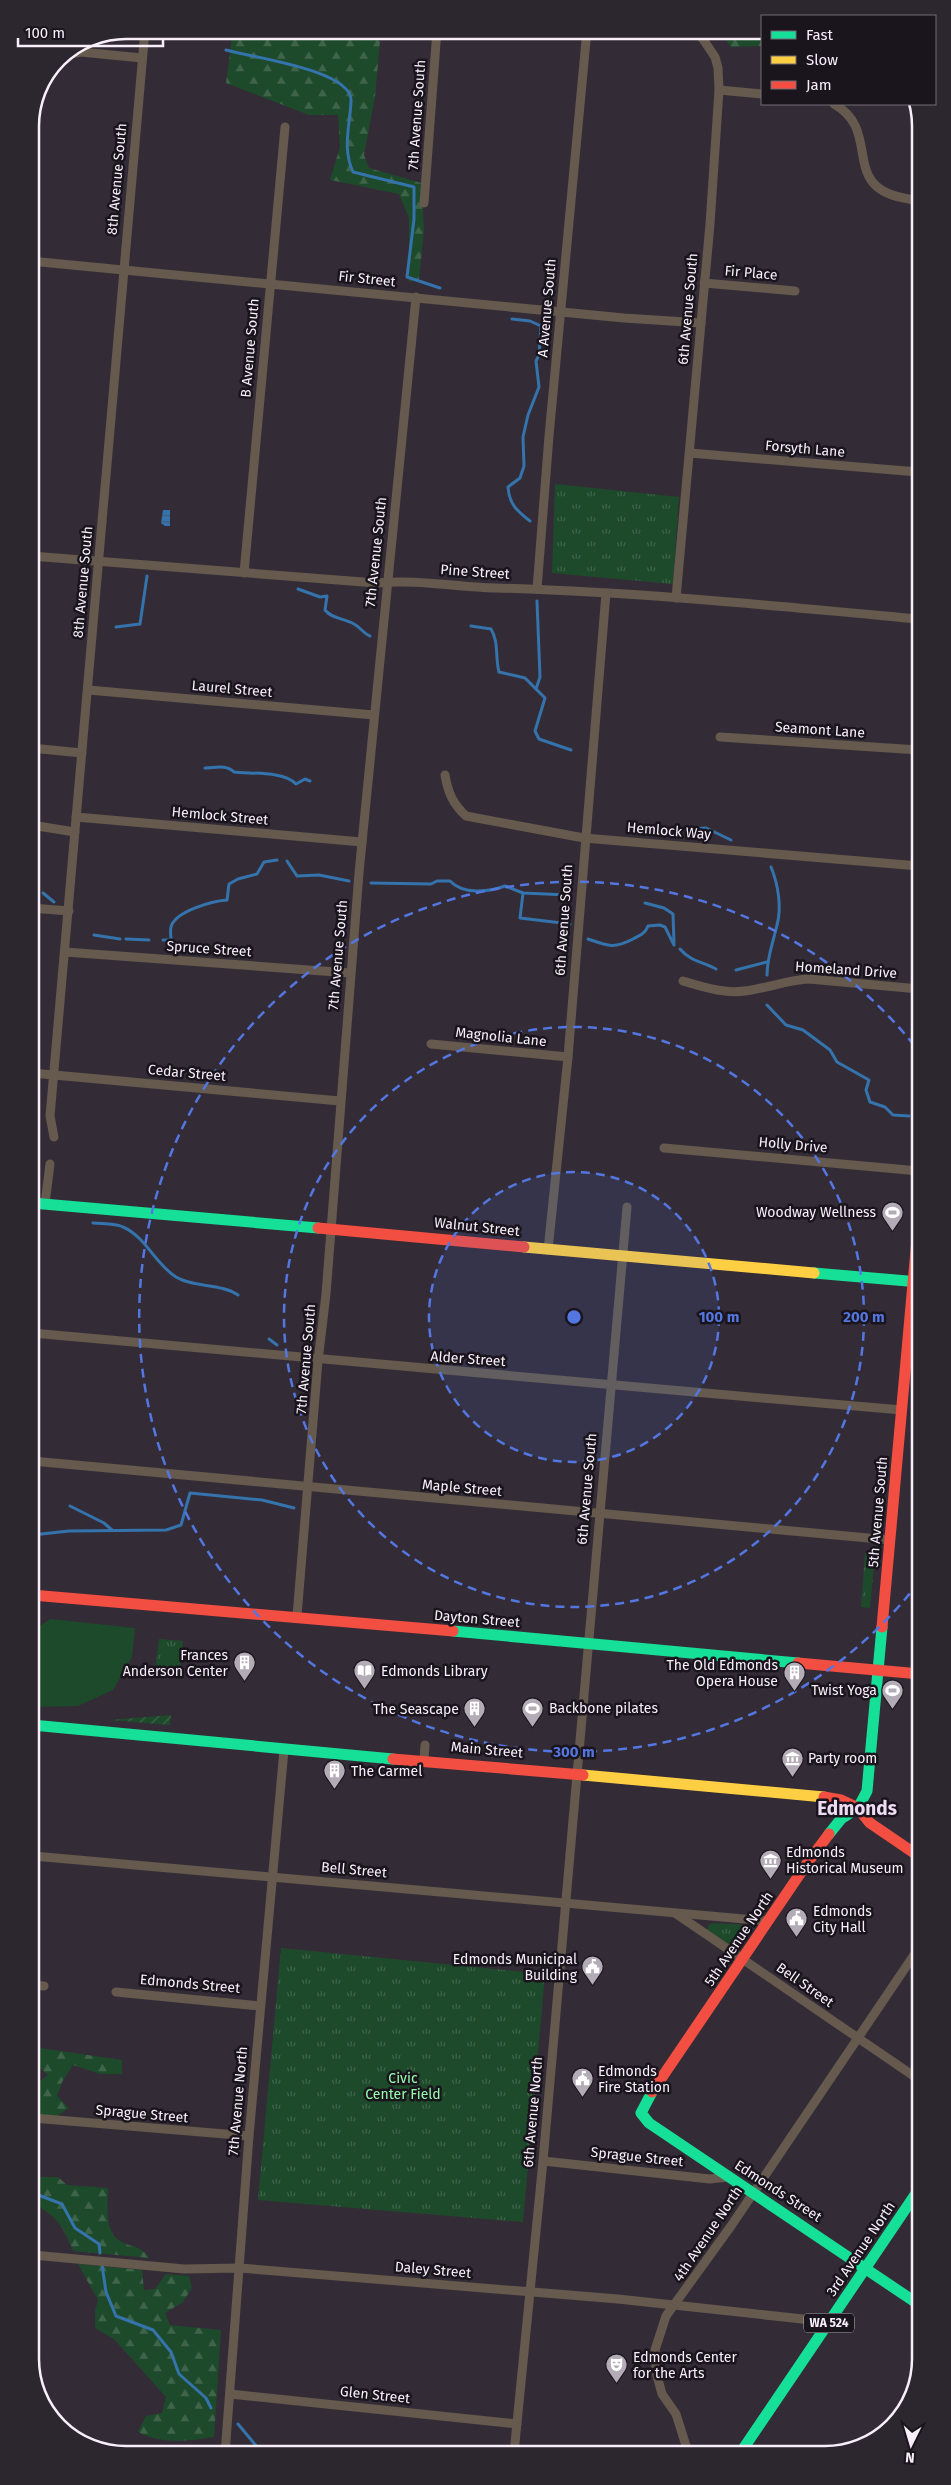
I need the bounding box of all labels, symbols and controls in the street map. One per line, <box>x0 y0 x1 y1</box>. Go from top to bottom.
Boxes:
scale bar <box>18 15 162 47</box>
legend <box>761 15 936 105</box>
text: 100 m <box>25 24 65 42</box>
text: Fast <box>806 26 833 44</box>
text: Slow <box>806 51 838 69</box>
street label: 7th Avenue South <box>405 59 429 171</box>
text: Jam <box>806 76 832 94</box>
street label: 8th Avenue South <box>104 122 130 236</box>
street label: 6th Avenue South <box>675 253 701 365</box>
street label: A Avenue South <box>534 258 560 358</box>
street label: Fir Place <box>724 262 778 284</box>
street label: Fir Street <box>338 268 397 291</box>
street label: B Avenue South <box>237 298 263 398</box>
street label: Forsyth Lane <box>764 437 846 461</box>
street label: 7th Avenue South <box>362 496 390 608</box>
street label: 8th Avenue South <box>70 525 96 639</box>
street label: Pine Street <box>440 561 511 583</box>
street label: Laurel Street <box>191 677 274 701</box>
street label: Seamont Lane <box>774 718 866 742</box>
street label: Hemlock Street <box>171 803 270 829</box>
street label: Hemlock Way <box>626 819 712 843</box>
street label: 6th Avenue South <box>552 864 576 976</box>
street label: 7th Avenue South <box>325 899 351 1011</box>
street label: Spruce Street <box>166 938 253 961</box>
street label: Homeland Drive <box>794 958 898 982</box>
street label: Magnolia Lane <box>455 1024 547 1050</box>
street label: Cedar Street <box>147 1061 228 1085</box>
street label: Holly Drive <box>758 1134 828 1156</box>
sports icon: Woodway Wellness <box>880 1200 904 1231</box>
place label: Woodway Wellness <box>756 1204 876 1221</box>
street label: Walnut Street <box>433 1214 521 1240</box>
street label: 7th Avenue South <box>293 1303 319 1415</box>
centre of rings <box>565 1308 583 1326</box>
text: 100 m <box>699 1308 739 1326</box>
text: 200 m <box>843 1308 885 1326</box>
street label: Alder Street <box>430 1348 507 1370</box>
street label: 6th Avenue South <box>574 1433 600 1545</box>
street label: 5th Avenue South <box>865 1456 891 1568</box>
street label: Maple Street <box>421 1476 504 1500</box>
street label: Dayton Street <box>433 1607 522 1631</box>
place label: Frances Anderson Center <box>123 1647 229 1680</box>
building icon: Frances Anderson Center <box>232 1651 256 1682</box>
place label: The Old Edmonds Opera House <box>667 1657 778 1690</box>
library icon: Edmonds Library <box>353 1659 377 1690</box>
building icon: The Old Edmonds Opera House <box>782 1661 806 1692</box>
place label: Edmonds Library <box>381 1663 488 1680</box>
sports icon: Twist Yoga <box>881 1678 905 1709</box>
place label: Twist Yoga <box>811 1682 877 1699</box>
sports icon: Backbone pilates <box>521 1696 545 1727</box>
building icon: The Seascape <box>463 1697 487 1728</box>
place label: Backbone pilates <box>549 1700 658 1717</box>
place label: The Seascape <box>373 1701 459 1718</box>
street label: Main Street <box>450 1738 525 1762</box>
text: 300 m <box>552 1743 595 1761</box>
museum icon: Party room <box>780 1746 804 1777</box>
place label: Party room <box>808 1750 877 1767</box>
building icon: The Carmel <box>323 1759 347 1790</box>
place label: The Carmel <box>351 1763 422 1780</box>
district label: Edmonds <box>817 1797 897 1820</box>
place label: Edmonds Historical Museum <box>786 1844 904 1877</box>
museum icon: Edmonds Historical Museum <box>758 1848 782 1879</box>
street label: Bell Street <box>320 1859 389 1881</box>
street label: 5th Avenue North <box>701 1888 777 1990</box>
place label: Edmonds City Hall <box>813 1903 872 1936</box>
public building icon: Edmonds City Hall <box>785 1907 809 1938</box>
place label: Edmonds Municipal Building <box>453 1951 578 1984</box>
public building icon: Edmonds Municipal Building <box>581 1955 605 1986</box>
street label: Bell Street <box>773 1959 838 2011</box>
street label: Edmonds Street <box>139 1971 242 1997</box>
street label: 7th Avenue North <box>225 2046 251 2156</box>
street label: 6th Avenue North <box>520 2056 546 2168</box>
place label: Edmonds Fire Station <box>598 2063 670 2096</box>
public building icon: Edmonds Fire Station <box>570 2067 594 2098</box>
park label: Civic Center Field <box>365 2070 441 2103</box>
street label: Sprague Street <box>95 2101 190 2127</box>
street label: Sprague Street <box>590 2144 685 2170</box>
street label: Edmonds Street <box>731 2156 826 2226</box>
street label: 4th Avenue North <box>670 2183 746 2285</box>
street label: 3rd Avenue North <box>823 2198 899 2300</box>
street label: Daley Street <box>394 2258 473 2282</box>
road number: WA 524 <box>804 2314 854 2332</box>
place label: Edmonds Center for the Arts <box>633 2349 737 2382</box>
theatre icon: Edmonds Center for the Arts <box>605 2353 629 2384</box>
street label: Glen Street <box>339 2383 412 2407</box>
north arrow <box>886 2420 936 2470</box>
text: N <box>905 2449 915 2466</box>

